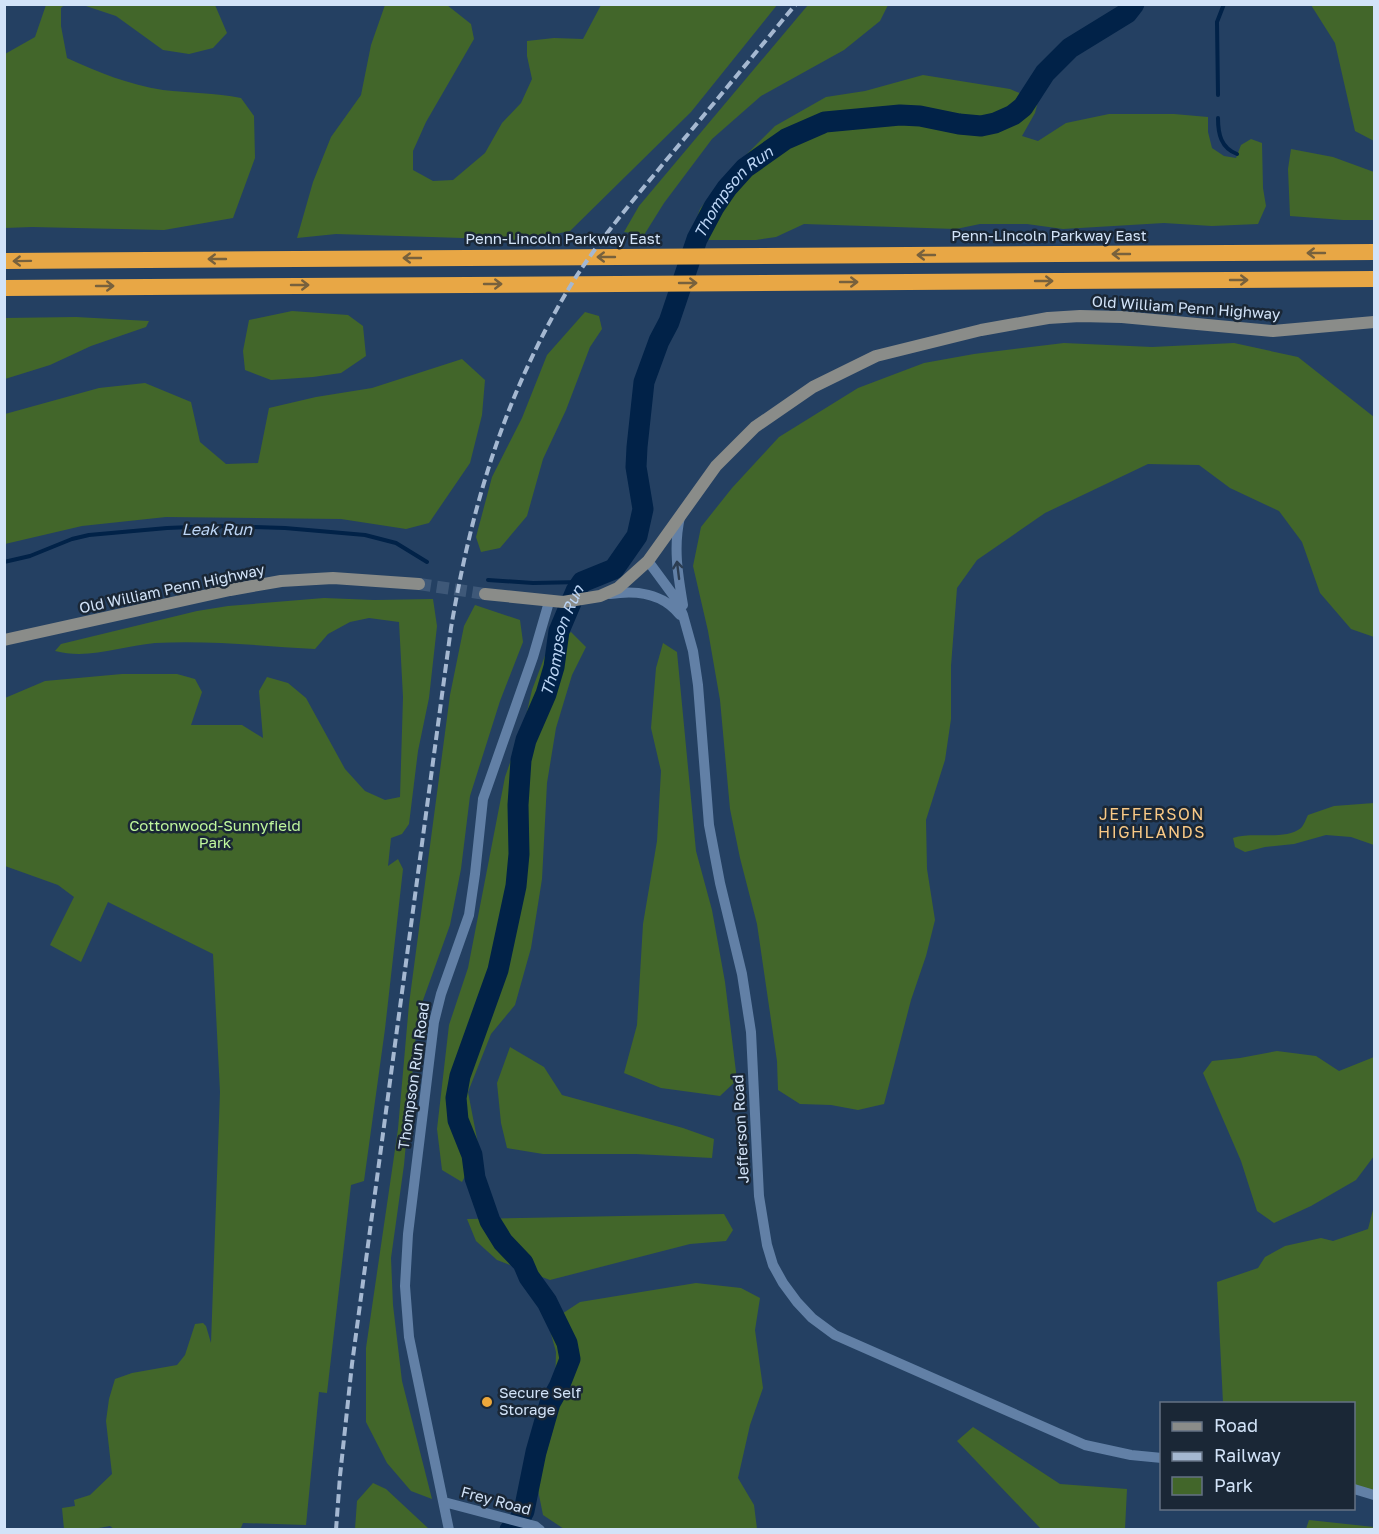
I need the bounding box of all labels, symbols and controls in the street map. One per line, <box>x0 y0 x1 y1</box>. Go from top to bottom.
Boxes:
water label: Thompson Run <box>689 141 778 241</box>
street label: Penn-Lincoln Parkway East <box>951 226 1147 244</box>
street label: Penn-Lincoln Parkway East <box>465 229 661 247</box>
one-way arrow <box>1307 247 1327 259</box>
one-way arrow <box>1112 248 1132 260</box>
one-way arrow <box>917 249 937 261</box>
one-way arrow <box>597 251 617 263</box>
one-way arrow <box>403 252 423 264</box>
one-way arrow <box>208 253 228 265</box>
one-way arrow <box>13 255 33 267</box>
one-way arrow <box>1229 274 1249 286</box>
one-way arrow <box>1034 275 1054 287</box>
one-way arrow <box>839 276 859 288</box>
one-way arrow <box>677 277 697 289</box>
one-way arrow <box>482 278 502 290</box>
one-way arrow <box>289 279 309 291</box>
one-way arrow <box>94 280 114 292</box>
street label: Old William Penn Highway <box>1091 291 1282 323</box>
water label: Leak Run <box>182 519 253 539</box>
street label: Old William Penn Highway <box>77 559 267 616</box>
one-way arrow <box>672 561 683 581</box>
water label: Thompson Run <box>536 580 588 698</box>
district label: JEFFERSON HIGHLANDS <box>1098 804 1206 842</box>
park label: Cottonwood-Sunnyfield Park <box>129 816 301 851</box>
street label: Thompson Run Road <box>394 1001 432 1151</box>
street label: Jefferson Road <box>728 1074 752 1184</box>
place label: Secure Self Storage <box>499 1383 582 1418</box>
marker: Secure Self Storage <box>480 1395 494 1409</box>
legend <box>1160 1402 1355 1510</box>
text: Road <box>1214 1414 1258 1436</box>
text: Railway <box>1214 1444 1281 1466</box>
text: Park <box>1214 1474 1253 1496</box>
street label: Frey Road <box>459 1482 533 1518</box>

